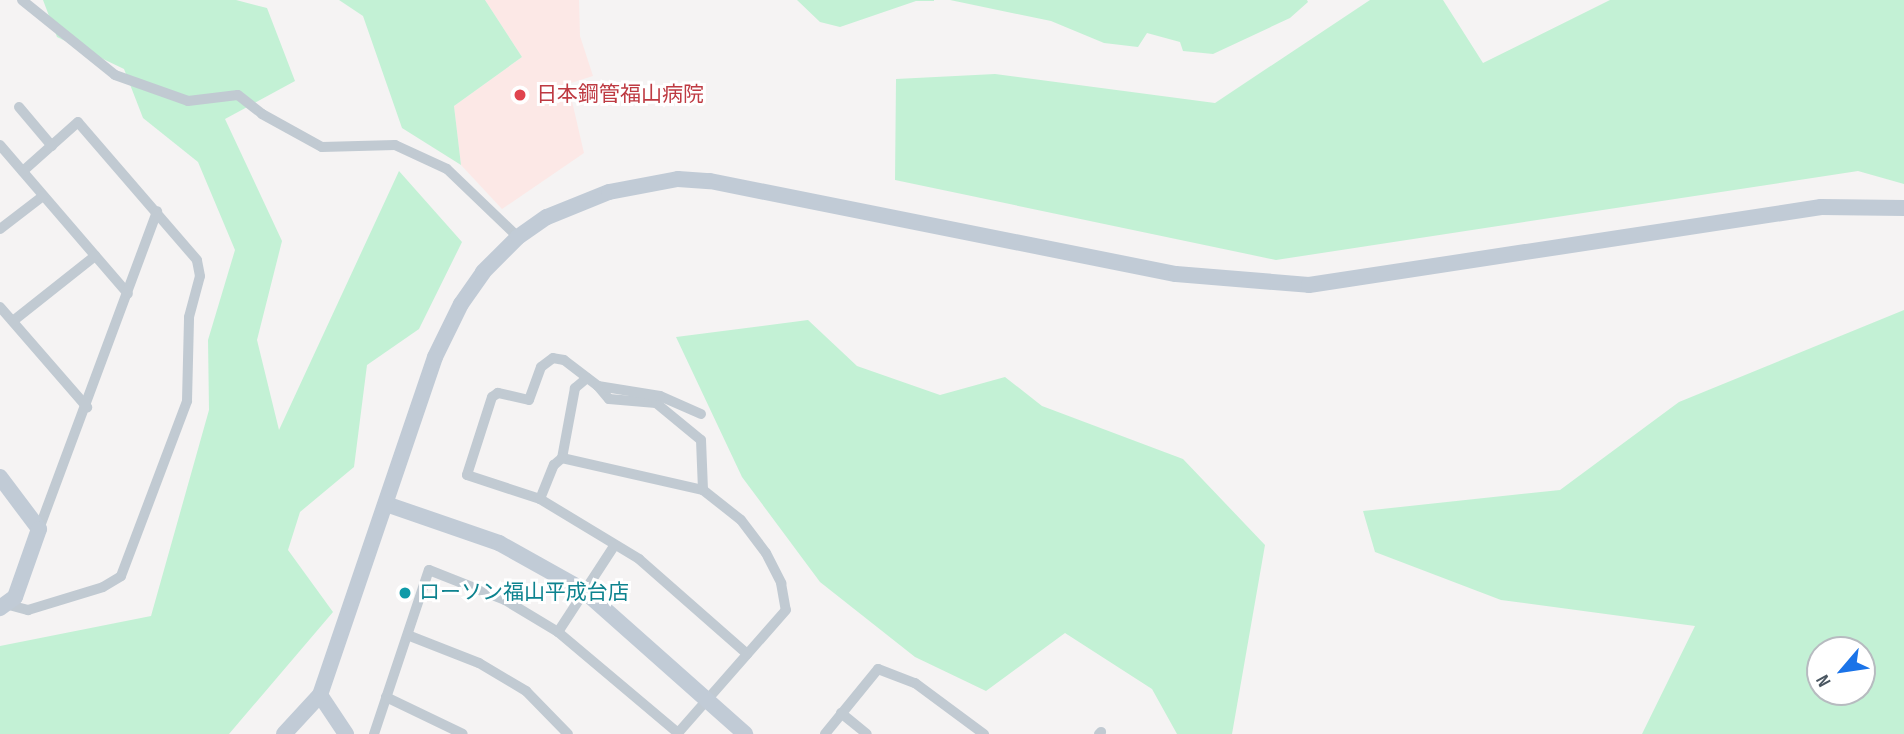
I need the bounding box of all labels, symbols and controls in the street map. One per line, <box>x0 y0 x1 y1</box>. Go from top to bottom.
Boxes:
place label: 日本鋼管福山病院 <box>536 82 704 108</box>
marker: 日本鋼管福山病院 <box>510 85 530 105</box>
place label: ローソン福山平成台店 <box>419 580 629 606</box>
marker: ローソン福山平成台店 <box>397 585 413 601</box>
north arrow <box>1806 636 1876 706</box>
text: N <box>1811 670 1836 690</box>

